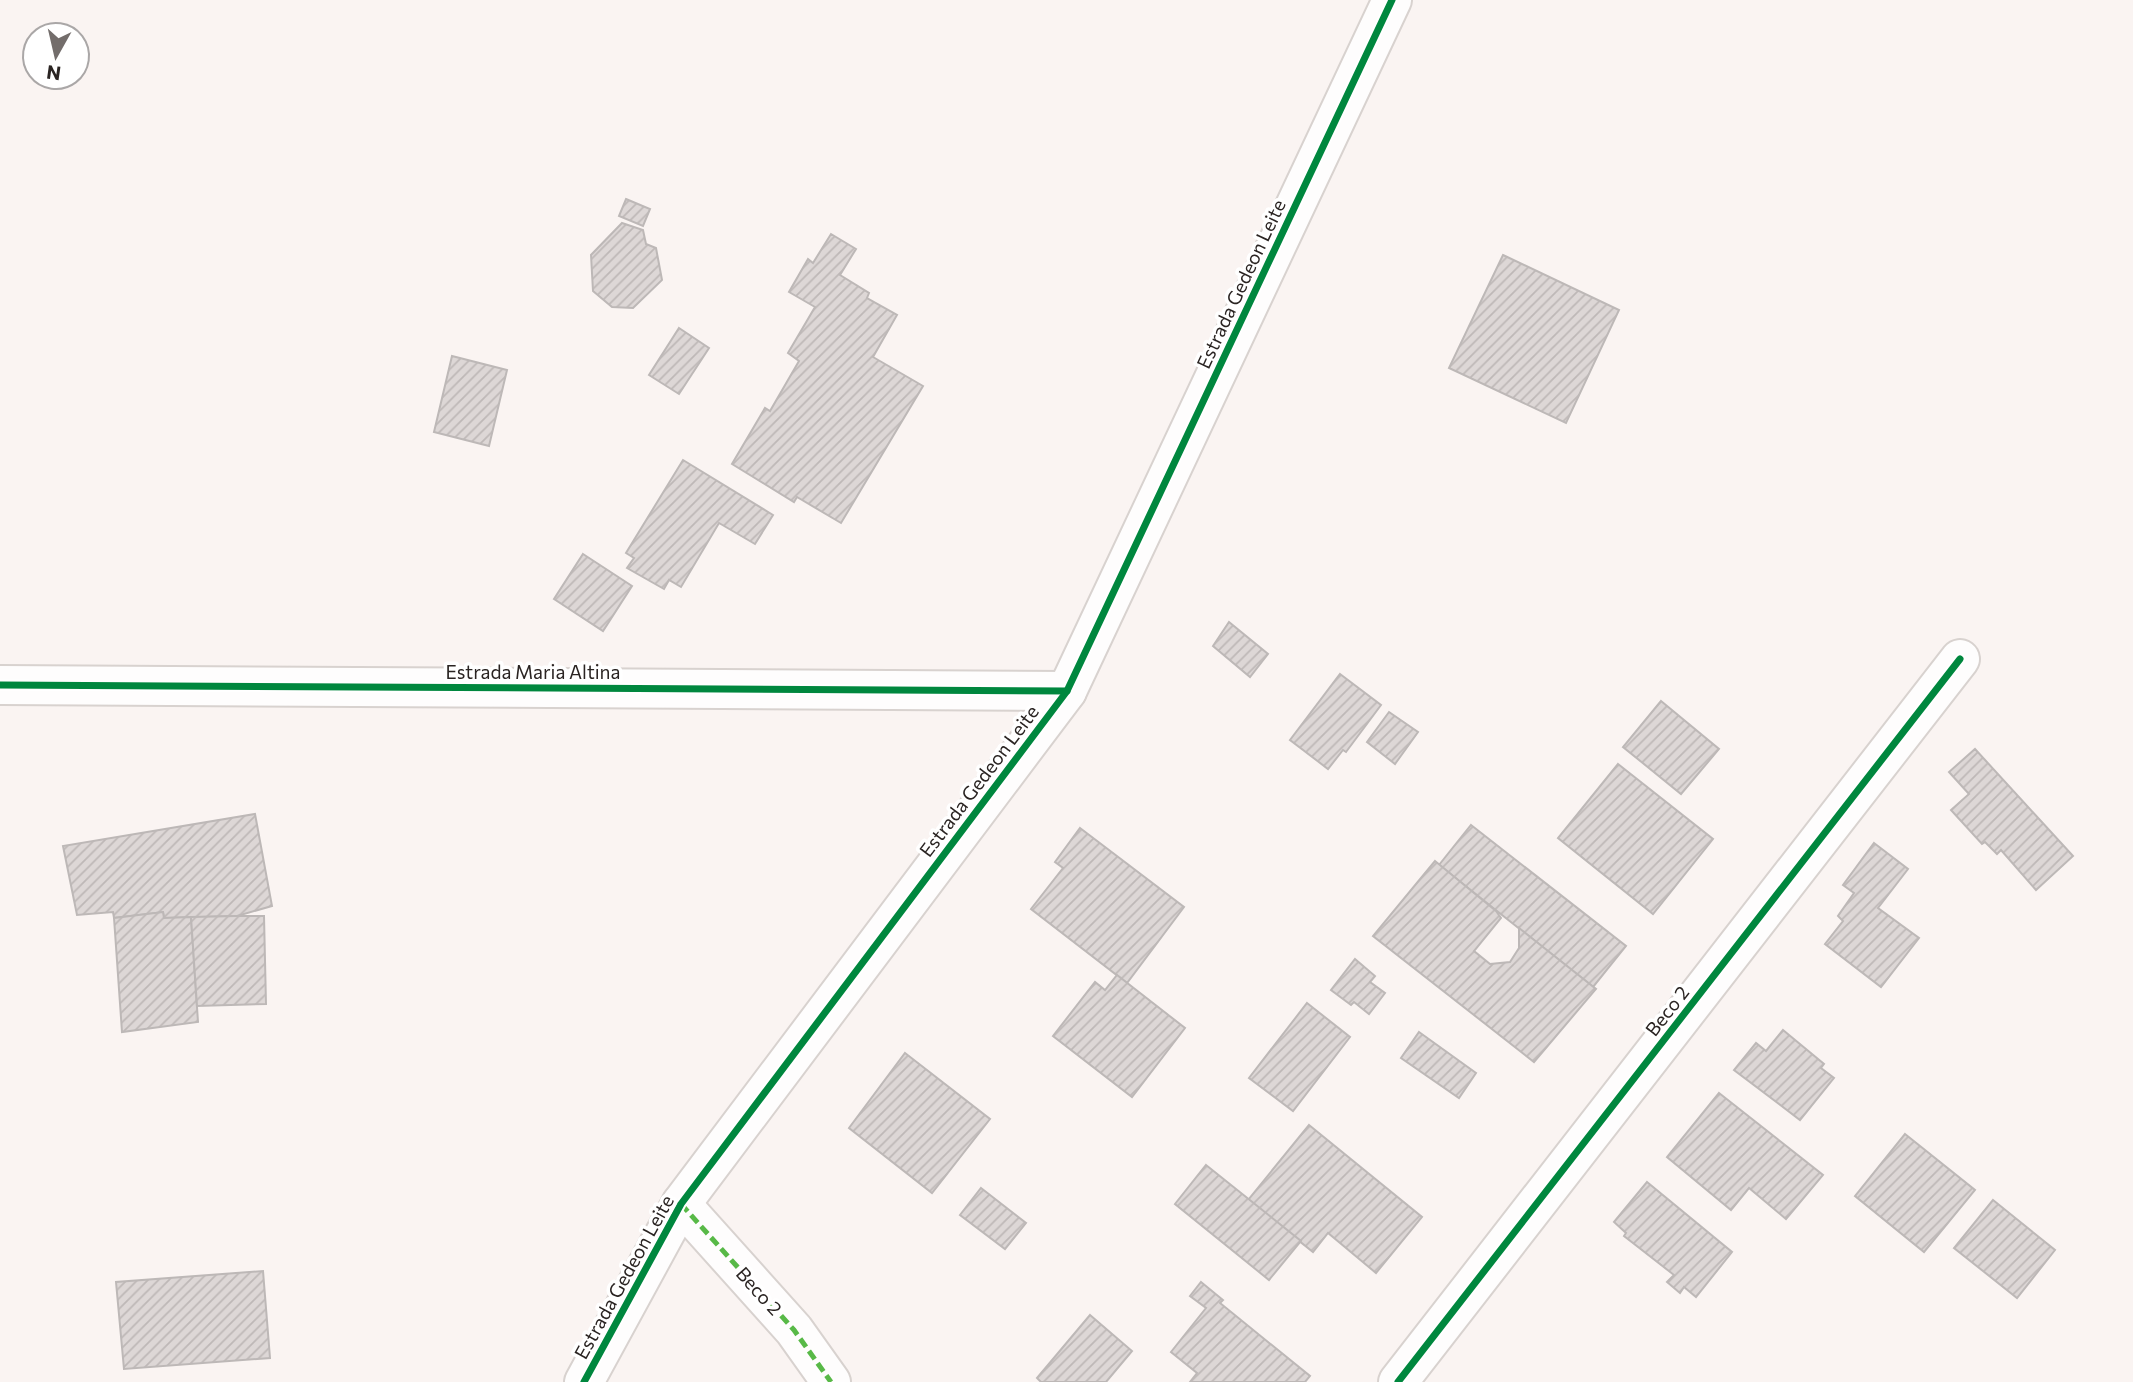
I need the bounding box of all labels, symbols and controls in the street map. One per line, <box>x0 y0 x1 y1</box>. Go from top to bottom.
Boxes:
north arrow <box>21 21 91 91</box>
text: N <box>45 61 62 86</box>
street label: Estrada Gedeon Leite <box>1191 196 1290 372</box>
street label: Estrada Maria Altina <box>446 660 620 683</box>
street label: Estrada Gedeon Leite <box>914 700 1043 861</box>
street label: Beco 2 <box>1640 981 1693 1040</box>
street label: Estrada Gedeon Leite <box>569 1191 678 1363</box>
street label: Beco 2 <box>732 1262 787 1320</box>

